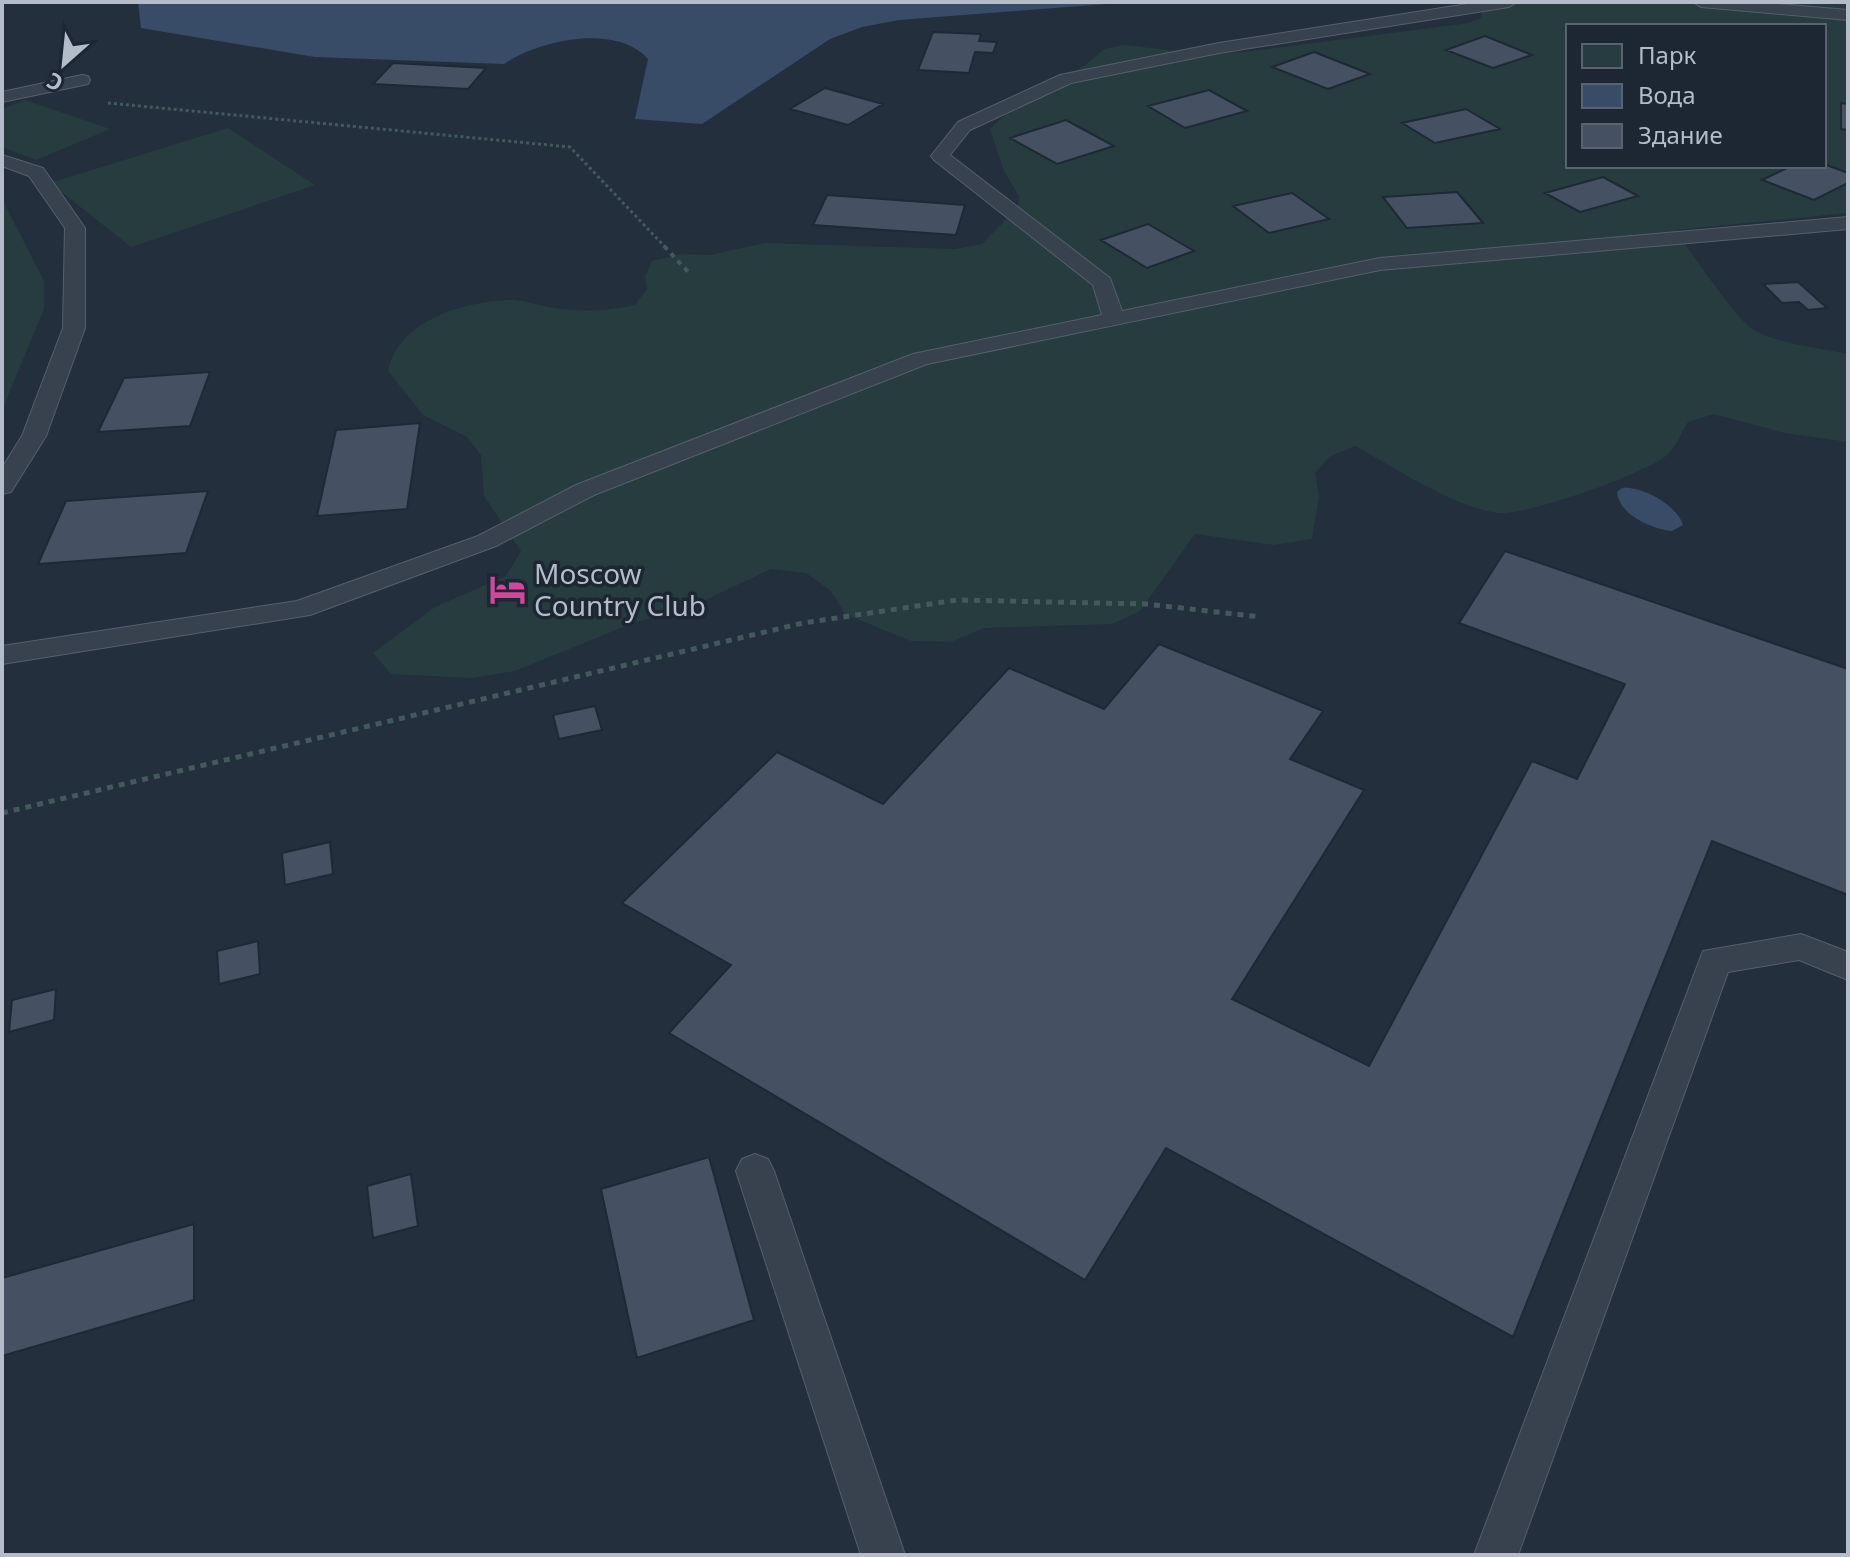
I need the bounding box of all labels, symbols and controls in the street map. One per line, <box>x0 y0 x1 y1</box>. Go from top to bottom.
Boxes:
north arrow <box>24 24 104 104</box>
legend <box>1566 24 1826 168</box>
text: Парк <box>1638 38 1697 71</box>
text: С <box>41 66 68 99</box>
text: Вода <box>1638 78 1696 111</box>
text: Здание <box>1638 118 1723 151</box>
place label: Moscow Country Club <box>534 554 706 624</box>
hotel icon: Moscow Country Club <box>489 570 527 608</box>

